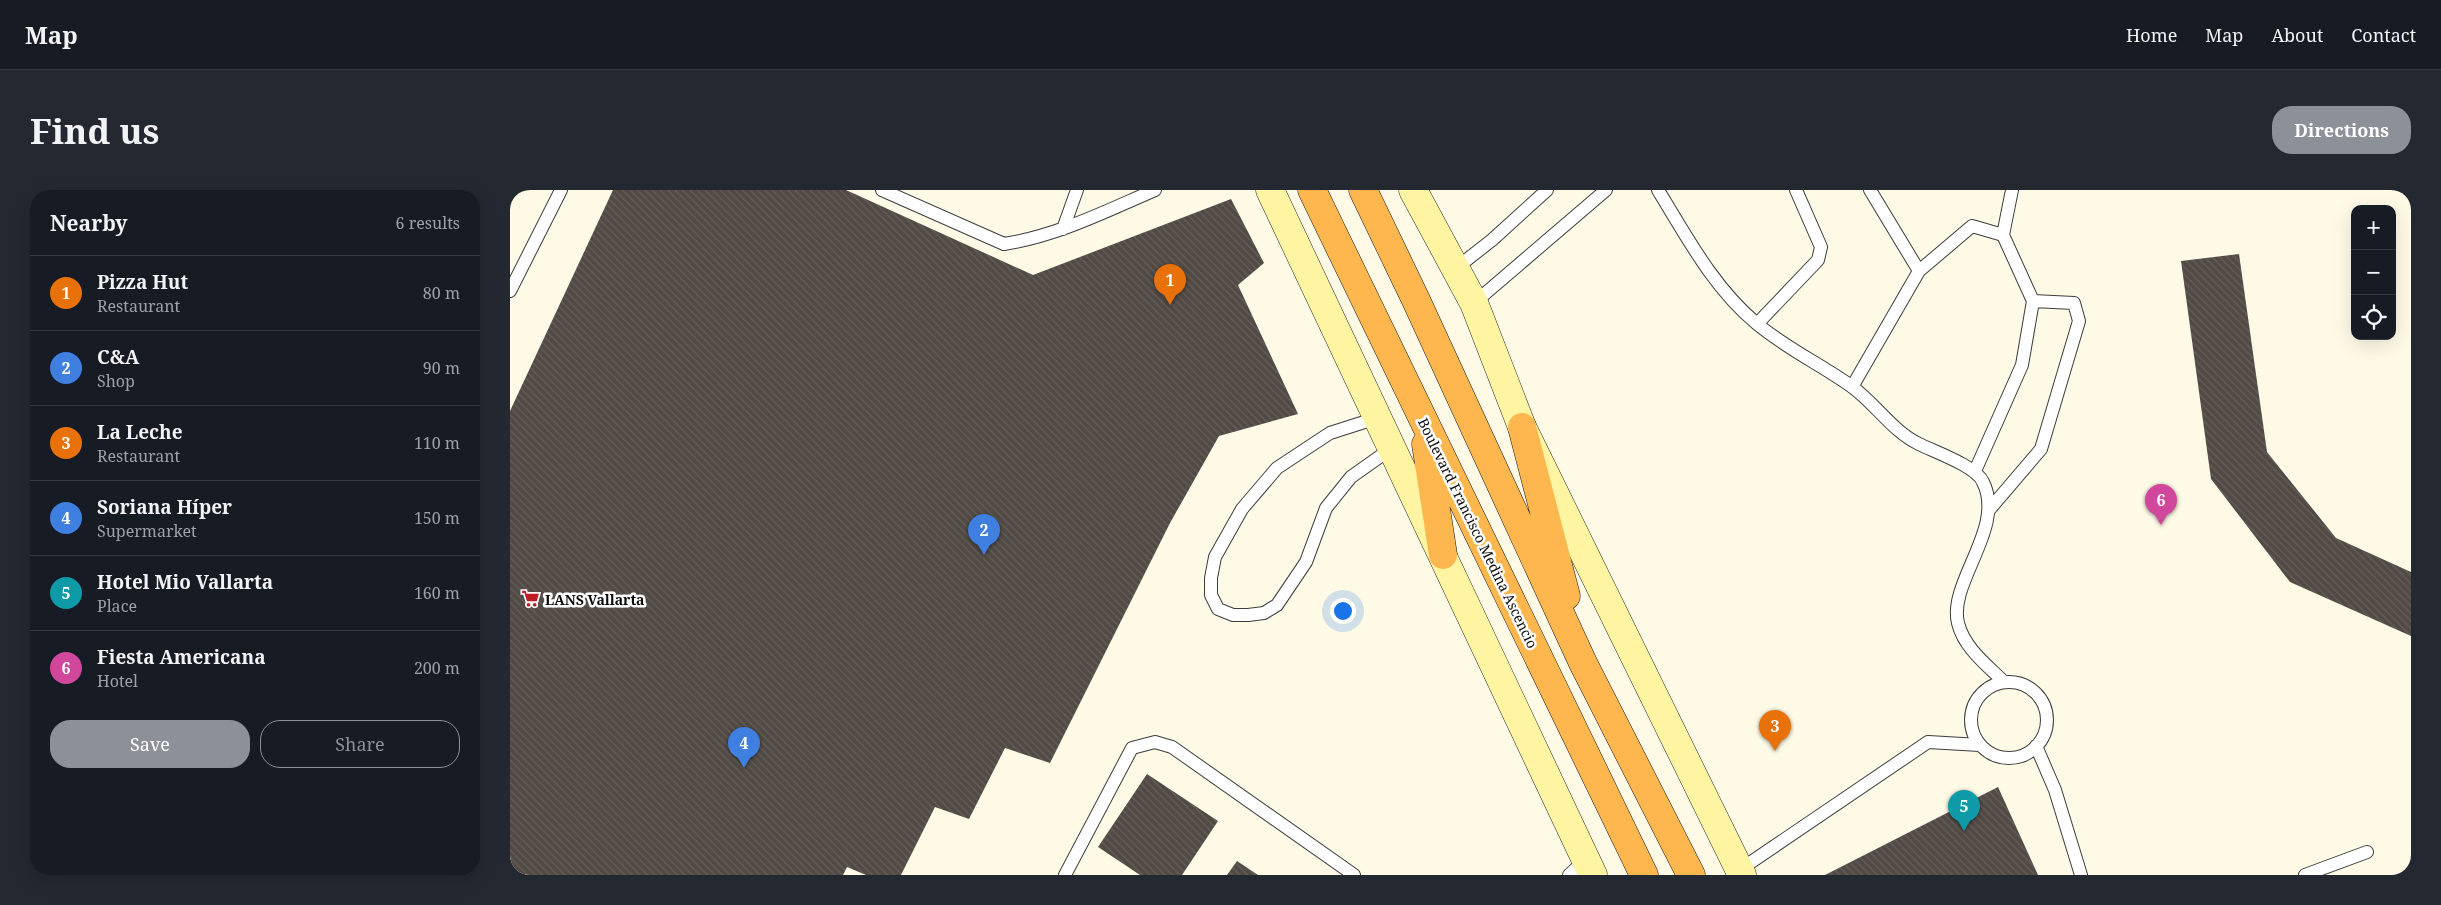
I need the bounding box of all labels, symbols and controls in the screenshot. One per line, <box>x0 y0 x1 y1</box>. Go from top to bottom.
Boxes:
text: Map <box>25 18 78 51</box>
text: Home <box>2126 23 2177 47</box>
text: Map <box>2205 23 2243 47</box>
text: About <box>2271 23 2323 47</box>
text: Contact <box>2351 23 2416 47</box>
button: Directions <box>2272 106 2411 154</box>
text: Find us <box>30 107 159 154</box>
map controls <box>2351 205 2396 340</box>
button: + <box>2351 205 2396 250</box>
text: Nearby <box>50 209 128 237</box>
text: 6 results <box>396 212 460 234</box>
button: − <box>2351 250 2396 295</box>
pin: 1 <box>1154 264 1186 305</box>
text: Pizza Hut <box>97 269 188 295</box>
text: 1 <box>61 282 71 304</box>
text: 80 m <box>423 282 460 304</box>
text: Restaurant <box>97 295 180 317</box>
button: locate <box>2351 295 2396 340</box>
text: C&A <box>97 344 139 370</box>
text: 2 <box>61 357 71 379</box>
text: 90 m <box>423 357 460 379</box>
text: Shop <box>97 370 135 392</box>
street label: Boulevard Francisco Medina Ascencio <box>1414 415 1542 651</box>
text: La Leche <box>97 419 183 445</box>
text: 3 <box>61 432 71 454</box>
text: 110 m <box>414 432 460 454</box>
text: Restaurant <box>97 445 180 467</box>
pin: 6 <box>2145 484 2177 525</box>
text: Soriana Híper <box>97 494 232 520</box>
text: 4 <box>61 507 71 529</box>
text: 150 m <box>414 507 460 529</box>
pin: 2 <box>968 514 1000 555</box>
text: Supermarket <box>97 520 197 542</box>
text: Hotel Mio Vallarta <box>97 569 273 595</box>
text: 5 <box>61 582 71 604</box>
text: 160 m <box>414 582 460 604</box>
supermarket icon: LANS Vallarta <box>521 589 541 609</box>
place label: LANS Vallarta <box>545 590 644 609</box>
text: Place <box>97 595 137 617</box>
your location <box>1330 598 1356 624</box>
text: Fiesta Americana <box>97 644 266 670</box>
text: 6 <box>61 657 71 679</box>
text: 200 m <box>414 657 460 679</box>
text: Hotel <box>97 670 138 692</box>
pin: 3 <box>1759 710 1791 751</box>
button: Save <box>50 720 250 768</box>
button: Share <box>260 720 460 768</box>
pin: 4 <box>728 727 760 768</box>
pin: 5 <box>1948 790 1980 831</box>

